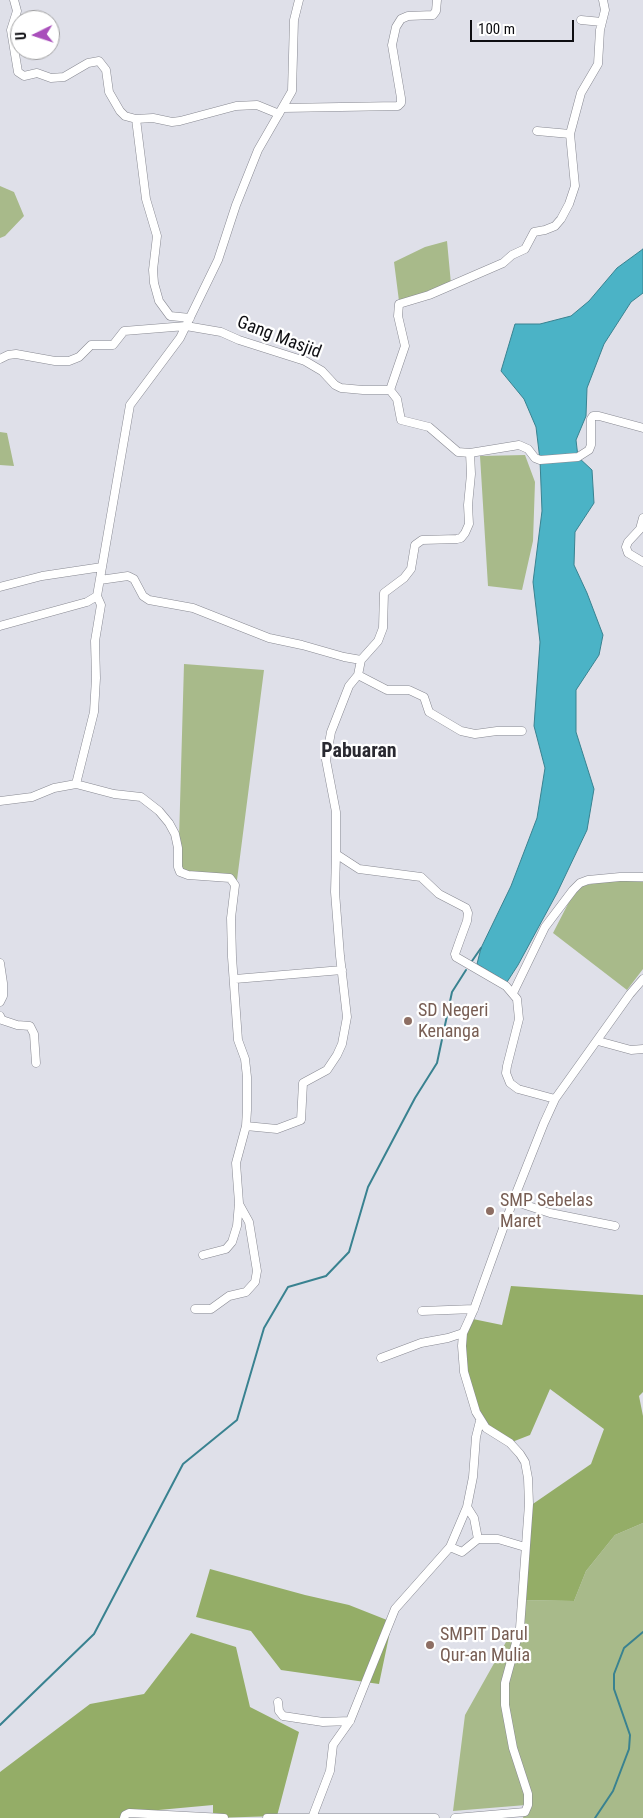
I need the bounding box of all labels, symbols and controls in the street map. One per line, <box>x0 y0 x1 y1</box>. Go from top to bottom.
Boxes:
north arrow <box>10 10 60 60</box>
scale bar <box>473 10 577 42</box>
text: 100 m <box>478 20 515 38</box>
text: U <box>13 31 29 41</box>
street label: Gang Masjid <box>234 312 324 364</box>
district label: Pabuaran <box>321 740 397 764</box>
place label: SD Negeri Kenanga <box>418 1000 488 1042</box>
marker: SD Negeri Kenanga <box>402 1015 414 1027</box>
place label: SMP Sebelas Maret <box>500 1190 593 1232</box>
marker: SMP Sebelas Maret <box>484 1205 496 1217</box>
place label: SMPIT Darul Qur-an Mulia <box>440 1624 530 1666</box>
marker: SMPIT Darul Qur-an Mulia <box>424 1639 436 1651</box>

